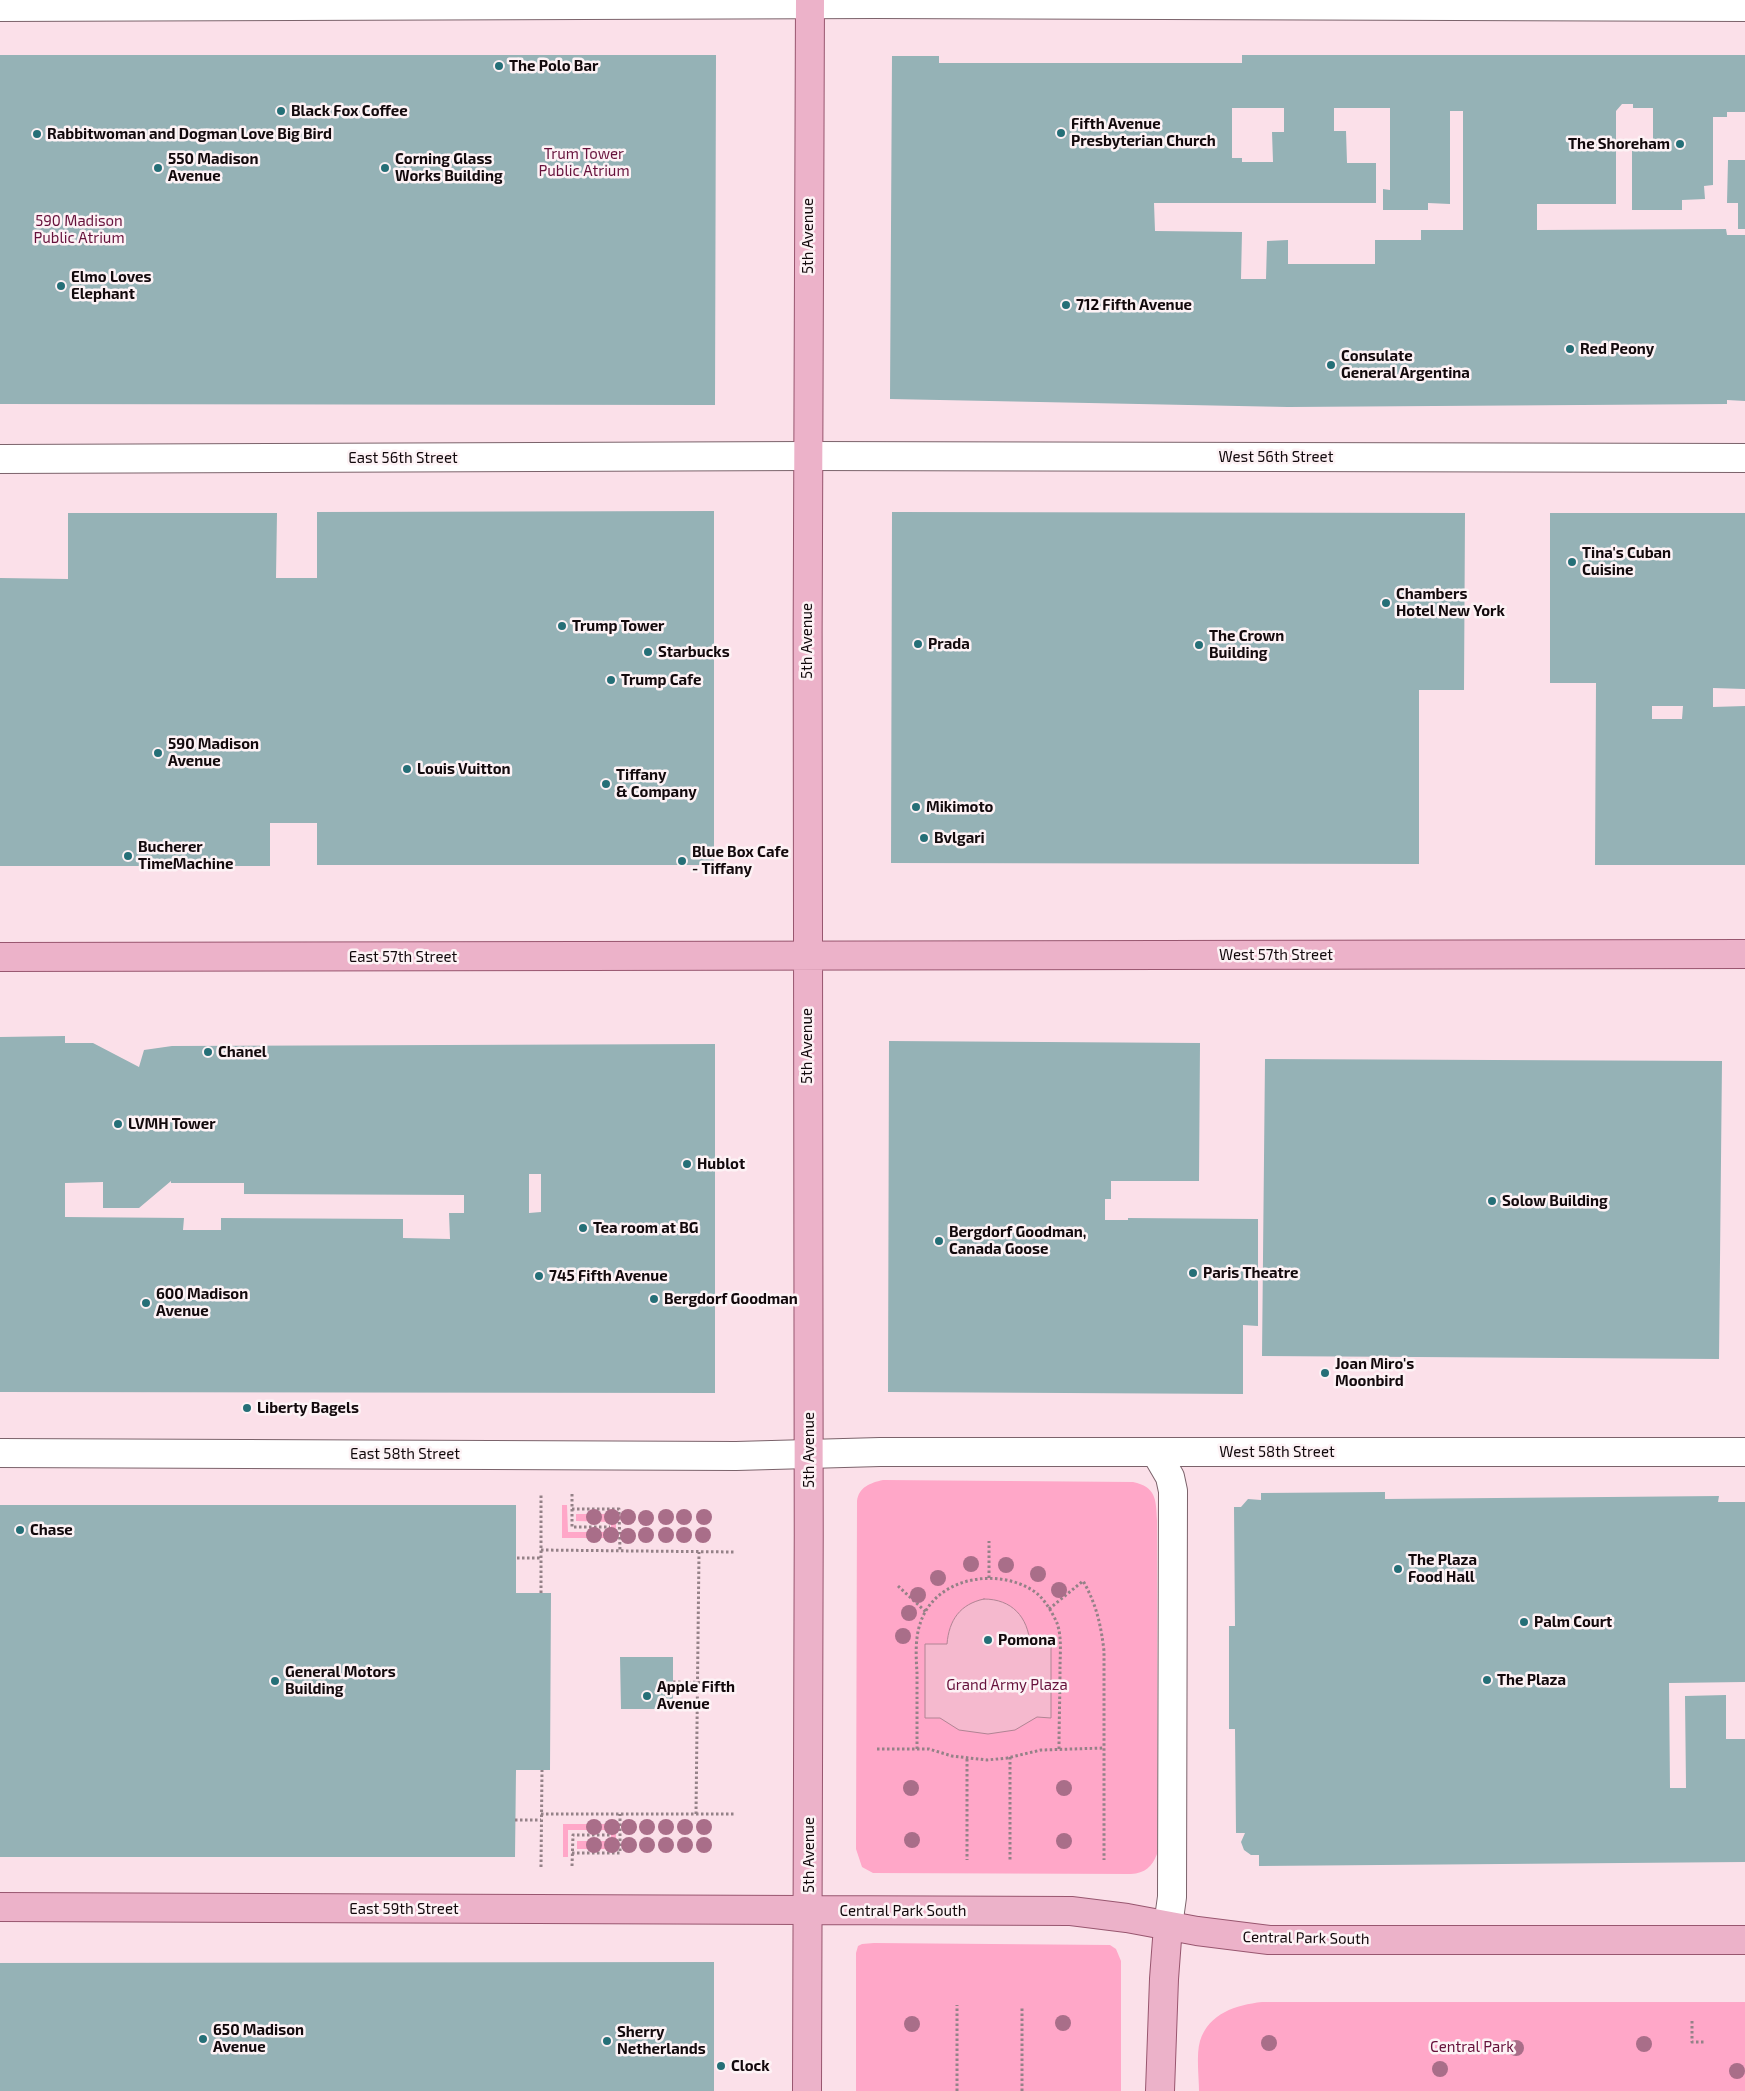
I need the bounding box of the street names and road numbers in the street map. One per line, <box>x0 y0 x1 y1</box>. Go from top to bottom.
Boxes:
street label: 5th Avenue <box>799 198 817 274</box>
street label: West 56th Street <box>1219 448 1333 466</box>
street label: East 56th Street <box>348 449 458 467</box>
street label: 5th Avenue <box>798 603 816 679</box>
street label: West 57th Street <box>1219 946 1333 964</box>
street label: East 57th Street <box>349 948 457 966</box>
street label: 5th Avenue <box>798 1008 816 1084</box>
street label: 5th Avenue <box>800 1412 818 1488</box>
street label: West 58th Street <box>1219 1443 1335 1461</box>
street label: East 58th Street <box>350 1445 460 1463</box>
street label: 5th Avenue <box>800 1817 818 1893</box>
street label: East 59th Street <box>349 1900 459 1918</box>
street label: Central Park South <box>839 1902 967 1920</box>
street label: Central Park South <box>1242 1928 1370 1948</box>

